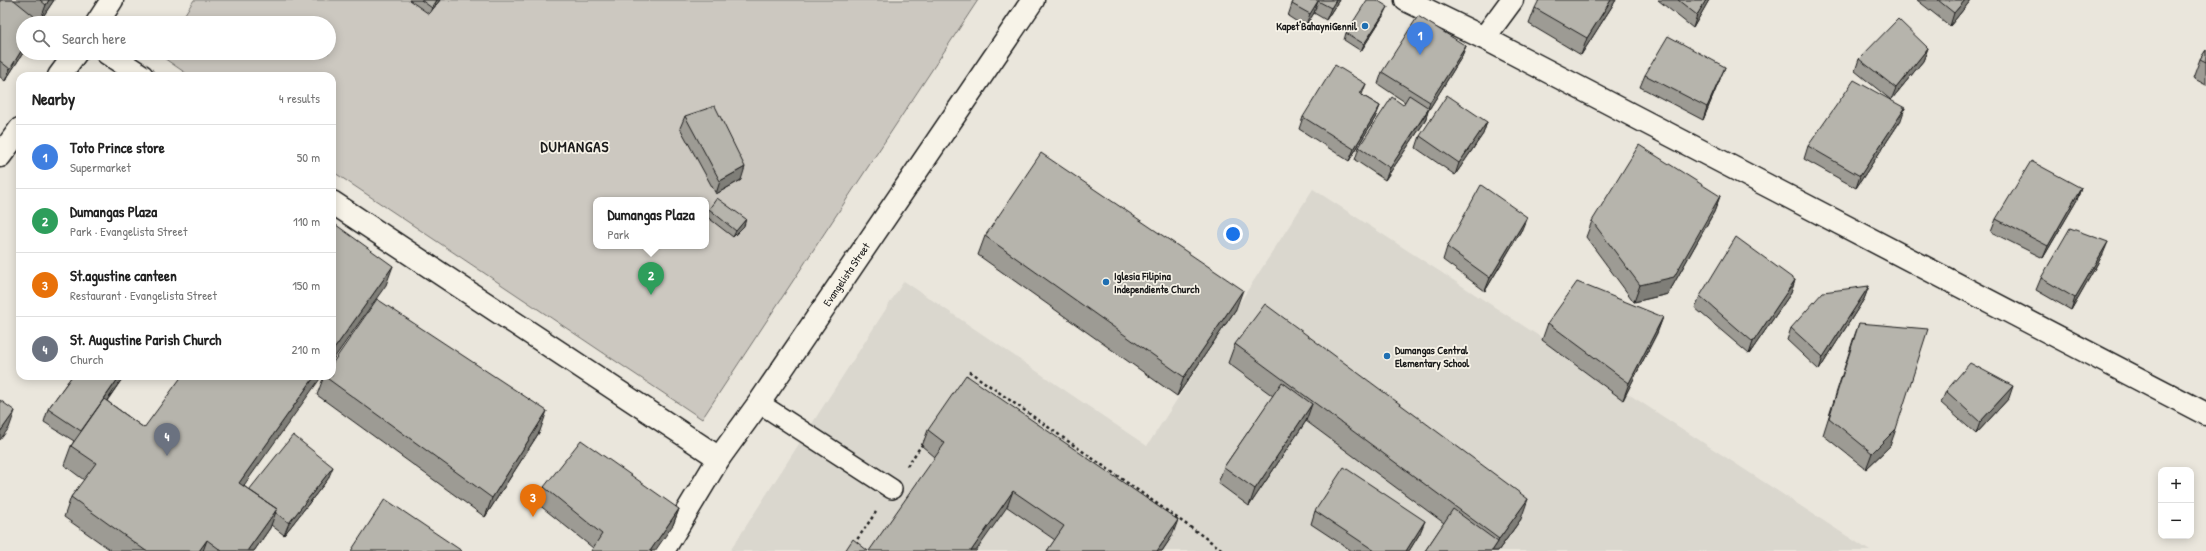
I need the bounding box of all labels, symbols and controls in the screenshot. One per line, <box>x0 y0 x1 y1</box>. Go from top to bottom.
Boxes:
search box <box>16 16 336 60</box>
place label: Kapet'BahayniGennil <box>1276 19 1358 34</box>
marker: Kapet'BahayniGennil <box>1360 21 1370 31</box>
pin: 1 <box>1407 22 1433 55</box>
icon: search <box>30 27 52 49</box>
text: Search here <box>62 28 126 49</box>
text: Nearby <box>32 87 75 110</box>
text: 4 results <box>279 89 320 107</box>
district label: DUMANGAS <box>540 136 610 157</box>
text: Toto Prince store <box>70 137 165 158</box>
text: 1 <box>43 148 47 166</box>
text: 50 m <box>297 148 320 166</box>
text: Supermarket <box>70 158 131 176</box>
popup <box>593 197 709 249</box>
text: Dumangas Plaza <box>70 201 157 222</box>
text: Dumangas Plaza <box>607 204 695 225</box>
text: 2 <box>42 212 48 230</box>
text: 110 m <box>293 212 320 230</box>
text: Park · Evangelista Street <box>70 222 187 240</box>
your location <box>1223 224 1243 244</box>
text: Park <box>607 225 629 243</box>
street label: Evangelista Street <box>820 240 873 309</box>
pin: 2 <box>638 262 664 295</box>
text: St.agustine canteen <box>70 265 177 286</box>
place label: Iglesia Filipina Independiente Church <box>1114 269 1200 297</box>
text: 3 <box>42 276 48 294</box>
text: 150 m <box>292 276 320 294</box>
marker: Iglesia Filipina Independiente Church <box>1101 277 1111 287</box>
text: Restaurant · Evangelista Street <box>70 286 217 304</box>
text: St. Augustine Parish Church <box>70 329 221 350</box>
text: 4 <box>43 340 47 358</box>
text: 210 m <box>292 340 320 358</box>
place label: Dumangas Central Elementary School <box>1395 343 1470 371</box>
text: Church <box>70 350 103 368</box>
marker: Dumangas Central Elementary School <box>1382 351 1392 361</box>
pin: 4 <box>154 423 180 456</box>
map controls <box>2158 467 2194 539</box>
button: + <box>2158 467 2194 503</box>
pin: 3 <box>520 484 546 517</box>
button: − <box>2158 503 2194 539</box>

